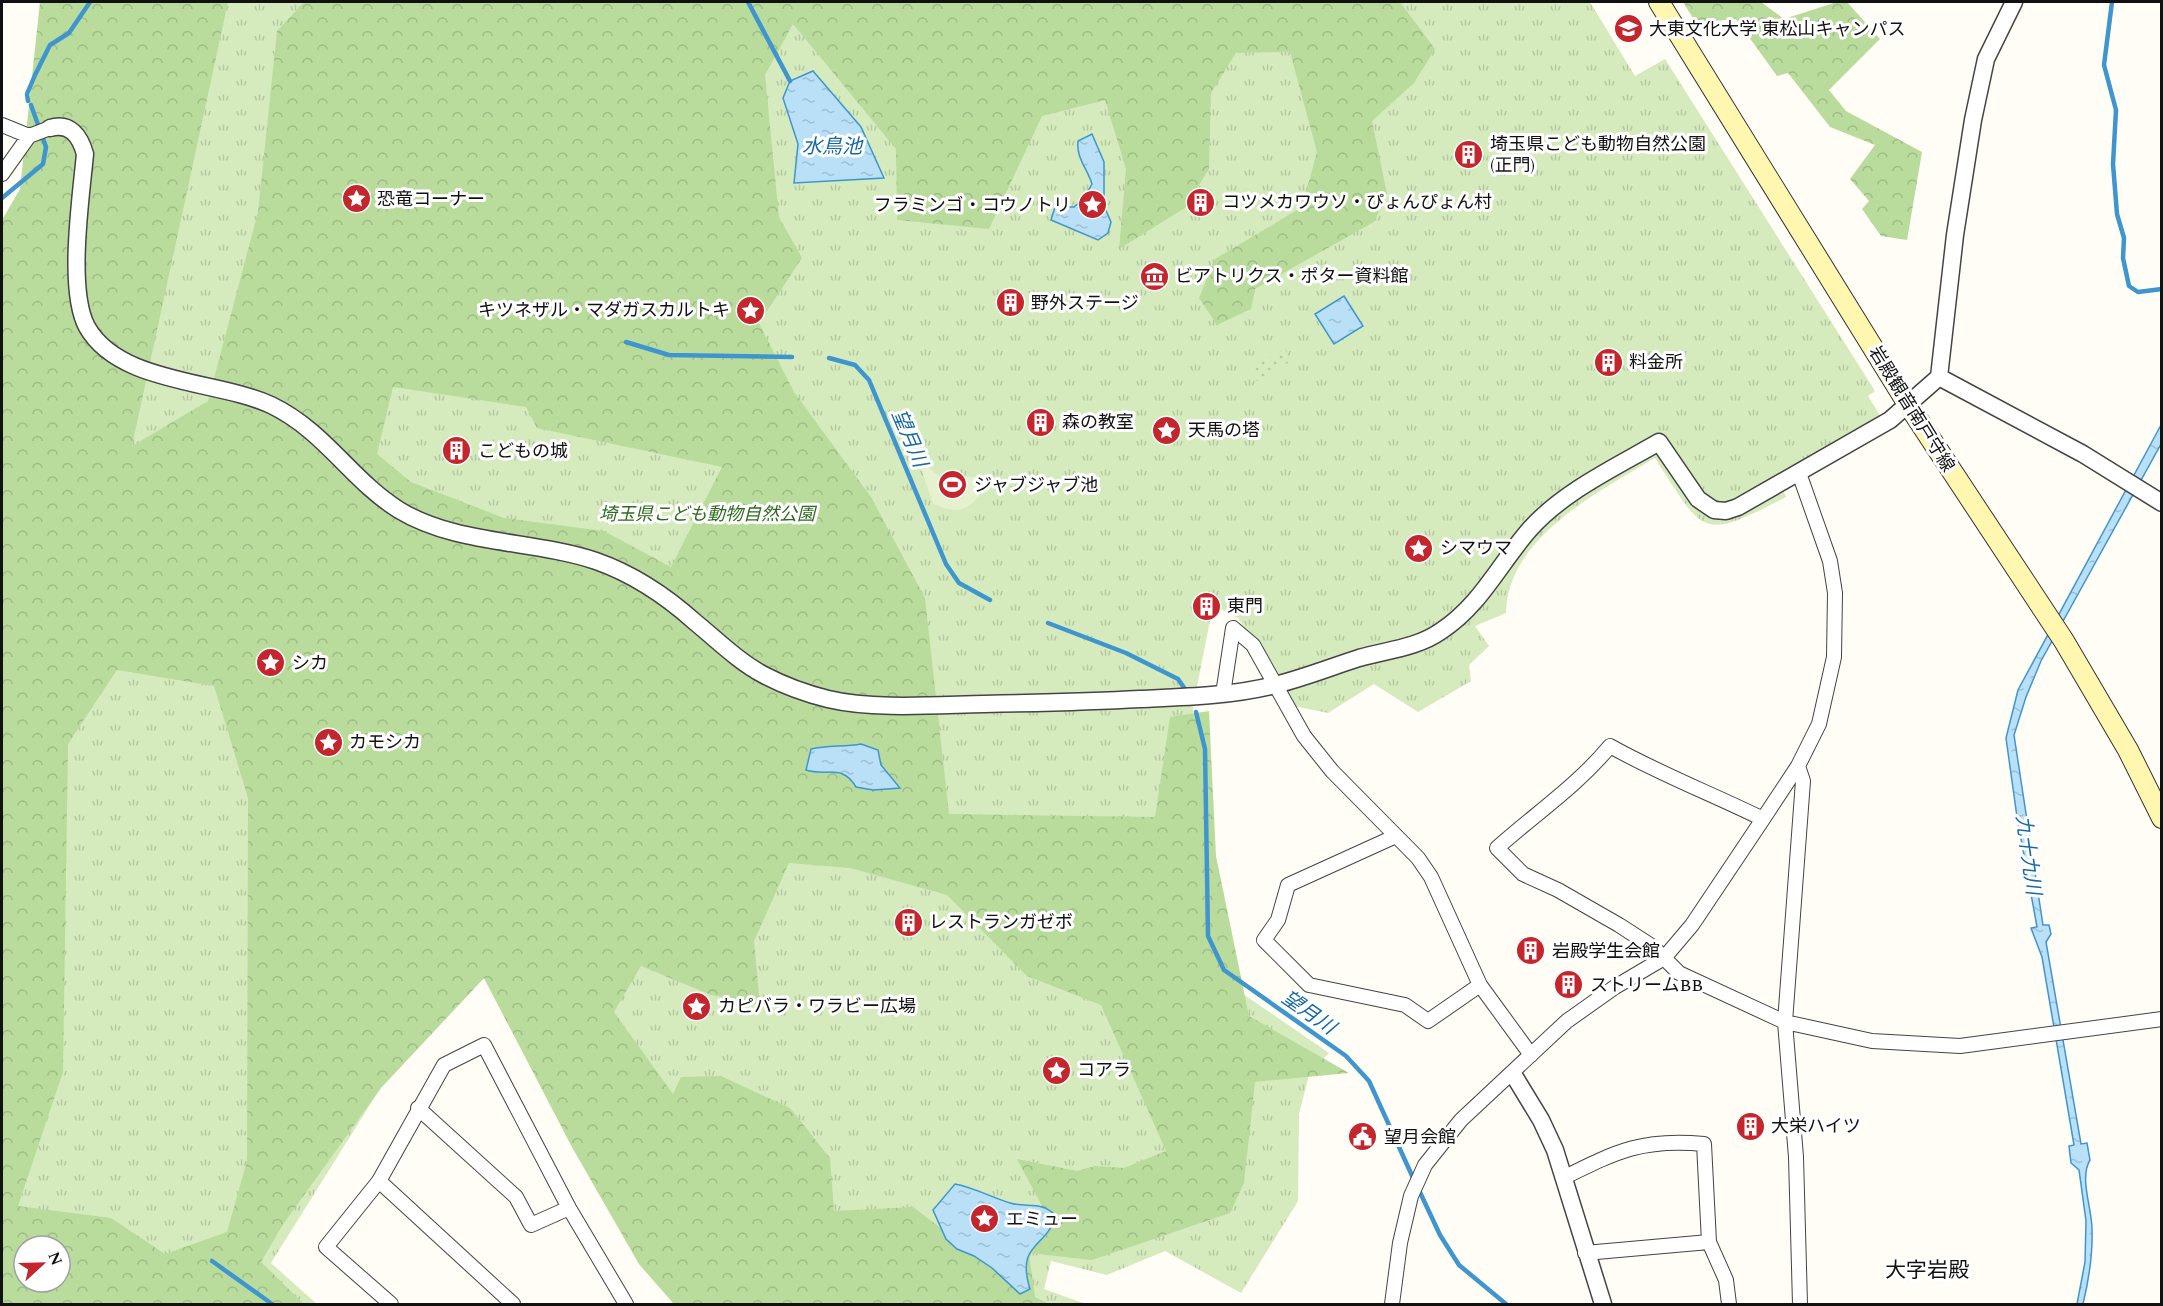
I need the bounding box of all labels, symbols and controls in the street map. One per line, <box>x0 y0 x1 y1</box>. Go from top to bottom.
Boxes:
school or university icon: 大東文化大学 東松山キャンパス <box>1612 13 1644 45</box>
place label: 大東文化大学 東松山キャンパス <box>1649 16 1906 43</box>
place label: 埼玉県こども動物自然公園 (正門) <box>1490 131 1706 179</box>
water label: 水鳥池 <box>802 132 864 162</box>
building icon: 埼玉県こども動物自然公園 (正門) <box>1453 138 1485 170</box>
place icon: 恐竜コーナー <box>340 183 372 215</box>
place label: 恐竜コーナー <box>377 186 485 213</box>
building icon: コツメカワウソ・ぴょんぴょん村 <box>1185 186 1217 218</box>
place icon: フラミンゴ・コウノトリ <box>1076 189 1108 221</box>
place label: コツメカワウソ・ぴょんぴょん村 <box>1222 189 1492 216</box>
place label: フラミンゴ・コウノトリ <box>874 192 1071 219</box>
museum icon: ビアトリクス・ポター資料館 <box>1138 260 1170 292</box>
place label: ビアトリクス・ポター資料館 <box>1175 263 1408 290</box>
building icon: 野外ステージ <box>994 287 1026 319</box>
place label: 野外ステージ <box>1031 290 1139 317</box>
place icon: キツネザル・マダガスカルトキ <box>735 294 767 326</box>
place label: キツネザル・マダガスカルトキ <box>478 297 730 324</box>
street label: 岩殿観音南戸守線 <box>1862 341 1961 477</box>
building icon: 料金所 <box>1592 346 1624 378</box>
place label: 料金所 <box>1629 349 1683 376</box>
water label: 望月川 <box>884 405 935 474</box>
building icon: 森の教室 <box>1025 406 1057 438</box>
place label: 森の教室 <box>1062 409 1134 436</box>
place icon: 天馬の塔 <box>1151 414 1183 446</box>
place label: 天馬の塔 <box>1188 417 1260 444</box>
building icon: こどもの城 <box>441 435 473 467</box>
place label: こどもの城 <box>478 438 568 465</box>
sports icon: ジャブジャブ池 <box>937 469 969 501</box>
place label: ジャブジャブ池 <box>974 472 1098 499</box>
park label: 埼玉県こども動物自然公園 <box>599 501 818 528</box>
place icon: シマウマ <box>1403 532 1435 564</box>
place label: シマウマ <box>1440 535 1512 562</box>
building icon: 東門 <box>1190 590 1222 622</box>
place label: 東門 <box>1227 593 1263 620</box>
place icon: シカ <box>255 647 287 679</box>
place label: シカ <box>292 650 328 677</box>
place icon: カモシカ <box>312 726 344 758</box>
place label: カモシカ <box>349 729 421 756</box>
water label: 九十九川 <box>2008 813 2049 899</box>
building icon: レストランガゼボ <box>892 906 924 938</box>
place label: レストランガゼボ <box>929 909 1073 936</box>
building icon: 岩殿学生会館 <box>1515 935 1547 967</box>
place label: 岩殿学生会館 <box>1552 938 1660 965</box>
building icon: ストリームBB <box>1553 969 1585 1001</box>
place label: ストリームBB <box>1590 972 1703 999</box>
water label: 望月川 <box>1275 983 1343 1043</box>
place icon: カピバラ・ワラビー広場 <box>681 990 713 1022</box>
place label: カピバラ・ワラビー広場 <box>718 993 916 1020</box>
place icon: コアラ <box>1040 1054 1072 1086</box>
place label: コアラ <box>1077 1057 1131 1084</box>
building icon: 大栄ハイツ <box>1734 1110 1766 1142</box>
place label: 大栄ハイツ <box>1771 1113 1861 1140</box>
public building icon: 望月会館 <box>1347 1121 1379 1153</box>
place label: 望月会館 <box>1384 1124 1456 1151</box>
place icon: エミュー <box>969 1203 1001 1235</box>
place label: エミュー <box>1006 1206 1078 1233</box>
north arrow <box>12 1234 72 1294</box>
text: N <box>41 1248 69 1269</box>
district label: 大字岩殿 <box>1885 1255 1969 1287</box>

